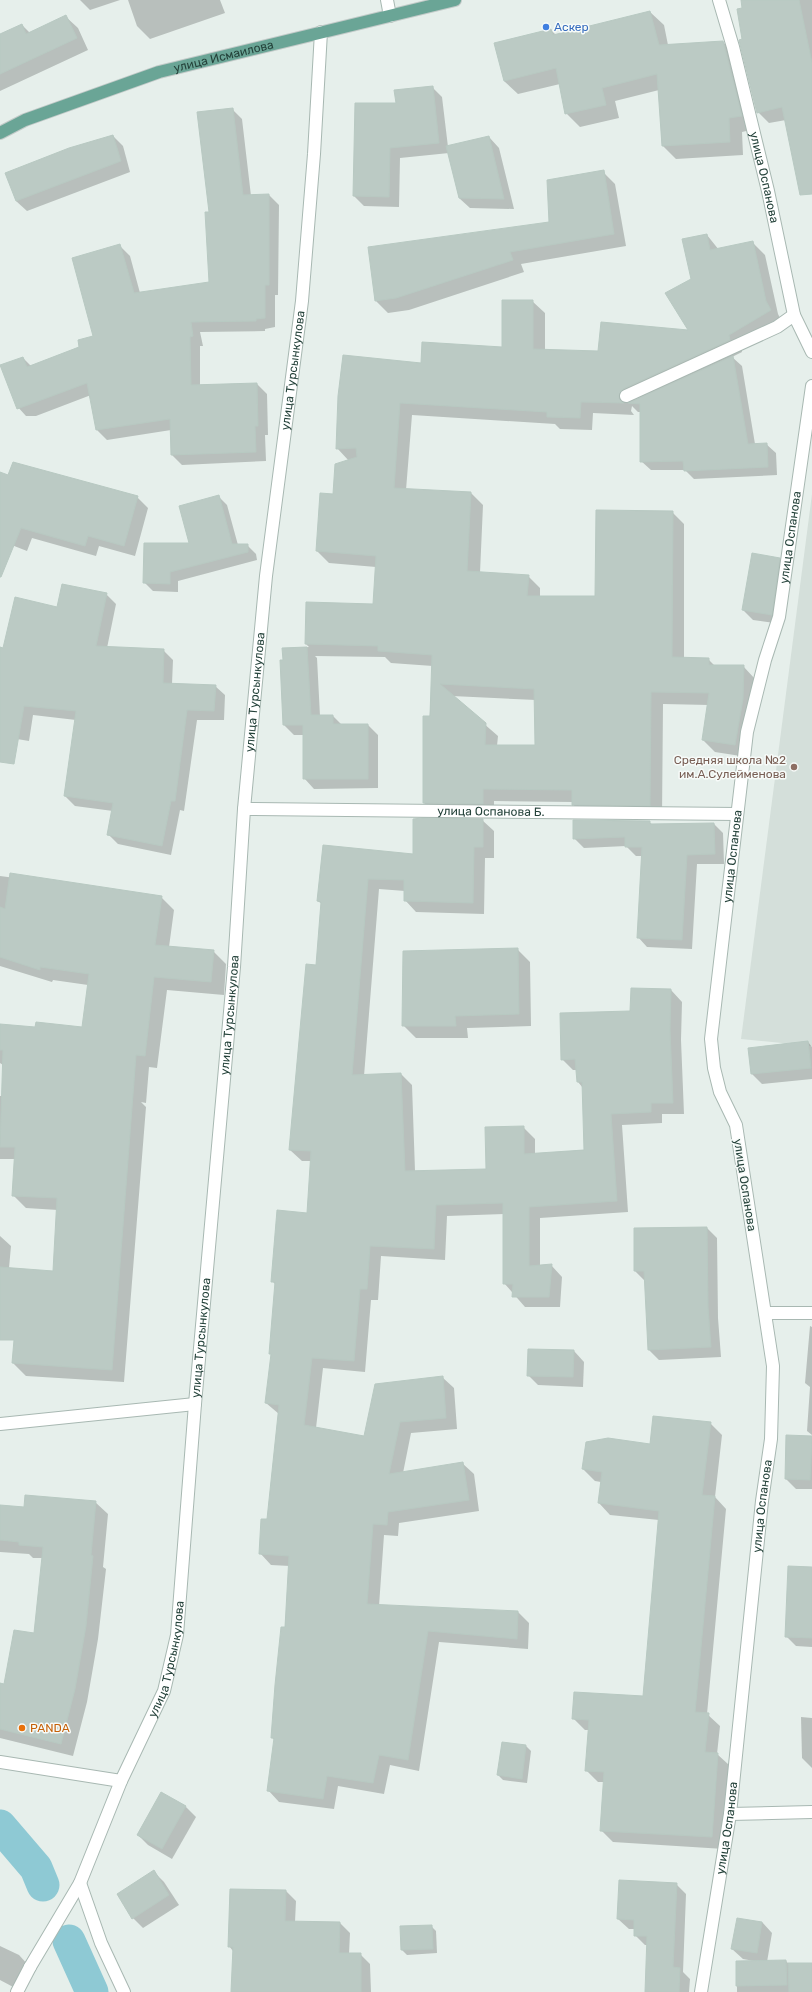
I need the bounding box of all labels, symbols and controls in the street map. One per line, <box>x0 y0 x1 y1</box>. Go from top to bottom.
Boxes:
place label: Аскер <box>554 20 589 34</box>
marker: Аскер <box>541 22 551 32</box>
street label: улица Исмаилова <box>172 37 275 75</box>
street label: улица Оспанова <box>747 130 782 224</box>
street label: улица Турсынкулова <box>278 310 308 431</box>
street label: улица Оспанова <box>777 490 804 585</box>
street label: улица Турсынкулова <box>242 632 268 753</box>
place label: Средняя школа №2 им.А.Сулейменова <box>674 753 786 781</box>
marker: Средняя школа №2 им.А.Сулейменова <box>789 762 799 772</box>
street label: улица Оспанова Б. <box>437 804 545 819</box>
street label: улица Оспанова <box>720 809 745 904</box>
street label: улица Турсынкулова <box>217 955 242 1076</box>
street label: улица Оспанова <box>731 1138 759 1232</box>
street label: улица Турсынкулова <box>189 1277 213 1399</box>
street label: улица Оспанова <box>750 1459 775 1553</box>
street label: улица Турсынкулова <box>145 1600 187 1720</box>
place label: PANDA <box>30 1721 70 1735</box>
marker: PANDA <box>17 1723 27 1733</box>
street label: улица Оспанова <box>713 1781 740 1875</box>

